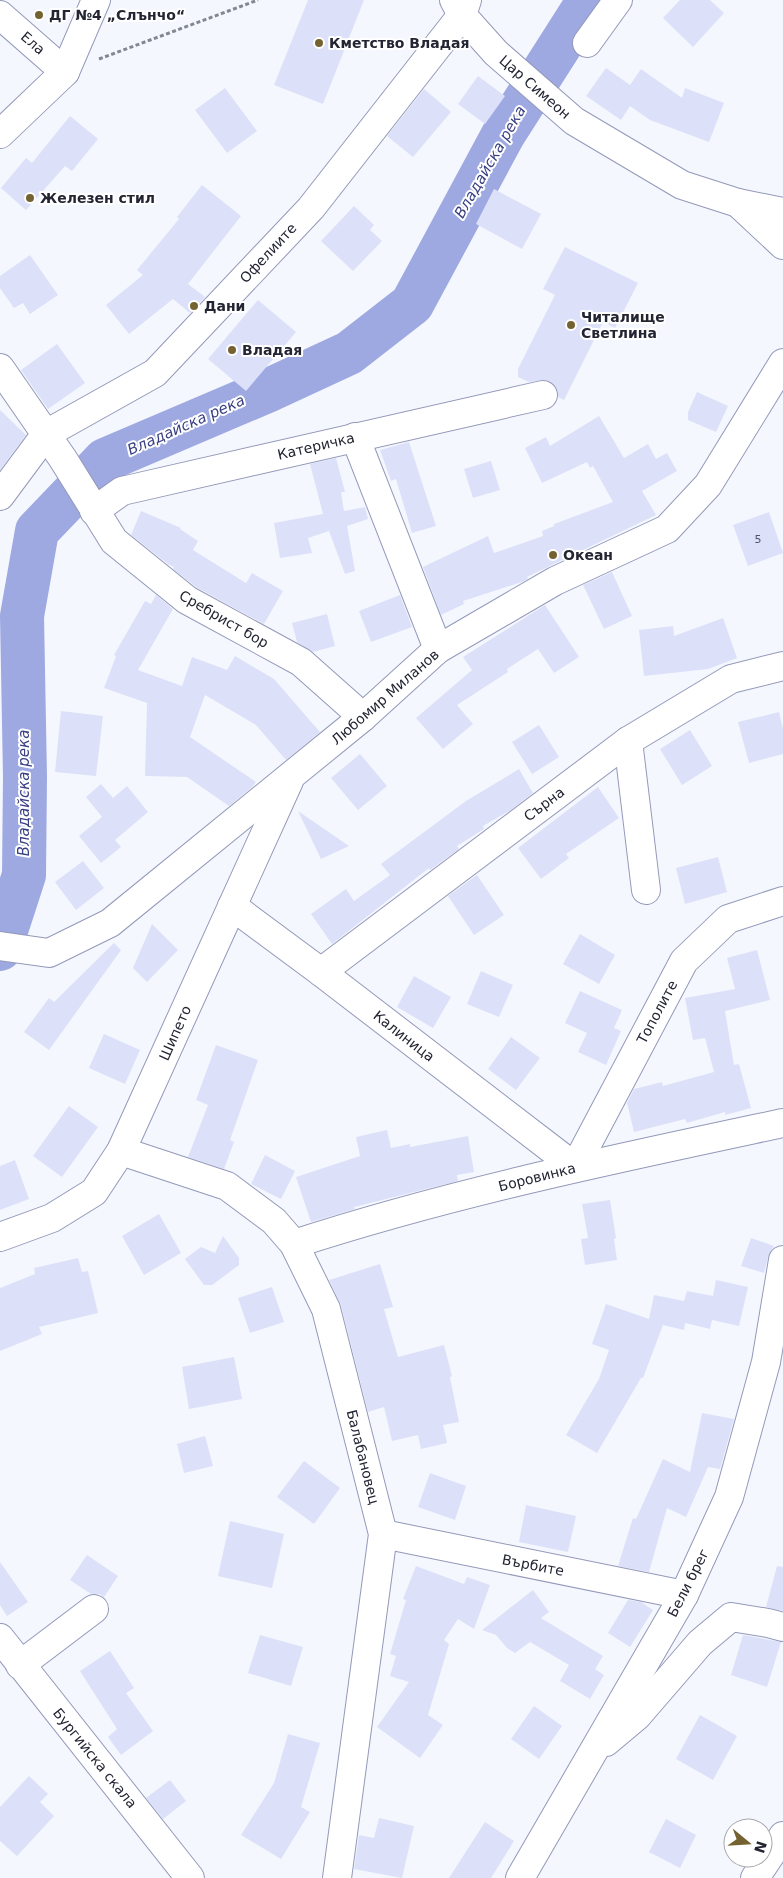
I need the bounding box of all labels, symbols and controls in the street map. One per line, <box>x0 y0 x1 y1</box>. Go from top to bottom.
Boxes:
place label: ДГ №4 „Слънчо“ <box>49 7 185 23</box>
marker: ДГ №4 „Слънчо“ <box>33 9 45 21</box>
street label: Ела <box>18 28 48 58</box>
place label: Кметство Владая <box>329 35 469 51</box>
marker: Кметство Владая <box>313 37 325 49</box>
street label: Цар Симеон <box>496 52 574 122</box>
water label: Владайска река <box>451 103 529 221</box>
place label: Железен стил <box>40 190 155 206</box>
marker: Железен стил <box>24 192 36 204</box>
street label: Офелиите <box>236 220 300 286</box>
place label: Дани <box>204 298 245 314</box>
marker: Дани <box>188 300 200 312</box>
place label: Читалище Светлина <box>581 309 665 341</box>
marker: Читалище Светлина <box>565 319 577 331</box>
place label: Владая <box>242 342 302 358</box>
marker: Владая <box>226 344 238 356</box>
water label: Владайска река <box>124 391 248 459</box>
street label: Катеричка <box>276 429 356 463</box>
house number: 5 <box>755 533 762 546</box>
place label: Океан <box>563 547 613 563</box>
marker: Океан <box>547 549 559 561</box>
street label: Сребрист бор <box>177 587 272 651</box>
street label: Любомир Миланов <box>328 646 442 748</box>
water label: Владайска река <box>15 730 33 856</box>
street label: Сърна <box>521 784 567 824</box>
street label: Тополите <box>633 977 680 1047</box>
street label: Шипето <box>156 1003 194 1063</box>
street label: Калиница <box>370 1007 438 1065</box>
street label: Боровинка <box>497 1160 577 1194</box>
street label: Балабановец <box>343 1408 383 1506</box>
street label: Бели брег <box>664 1546 712 1620</box>
street label: Върбите <box>501 1551 565 1579</box>
street label: Бургийска скала <box>50 1705 140 1811</box>
north arrow <box>723 1818 773 1868</box>
text: N <box>751 1839 770 1855</box>

